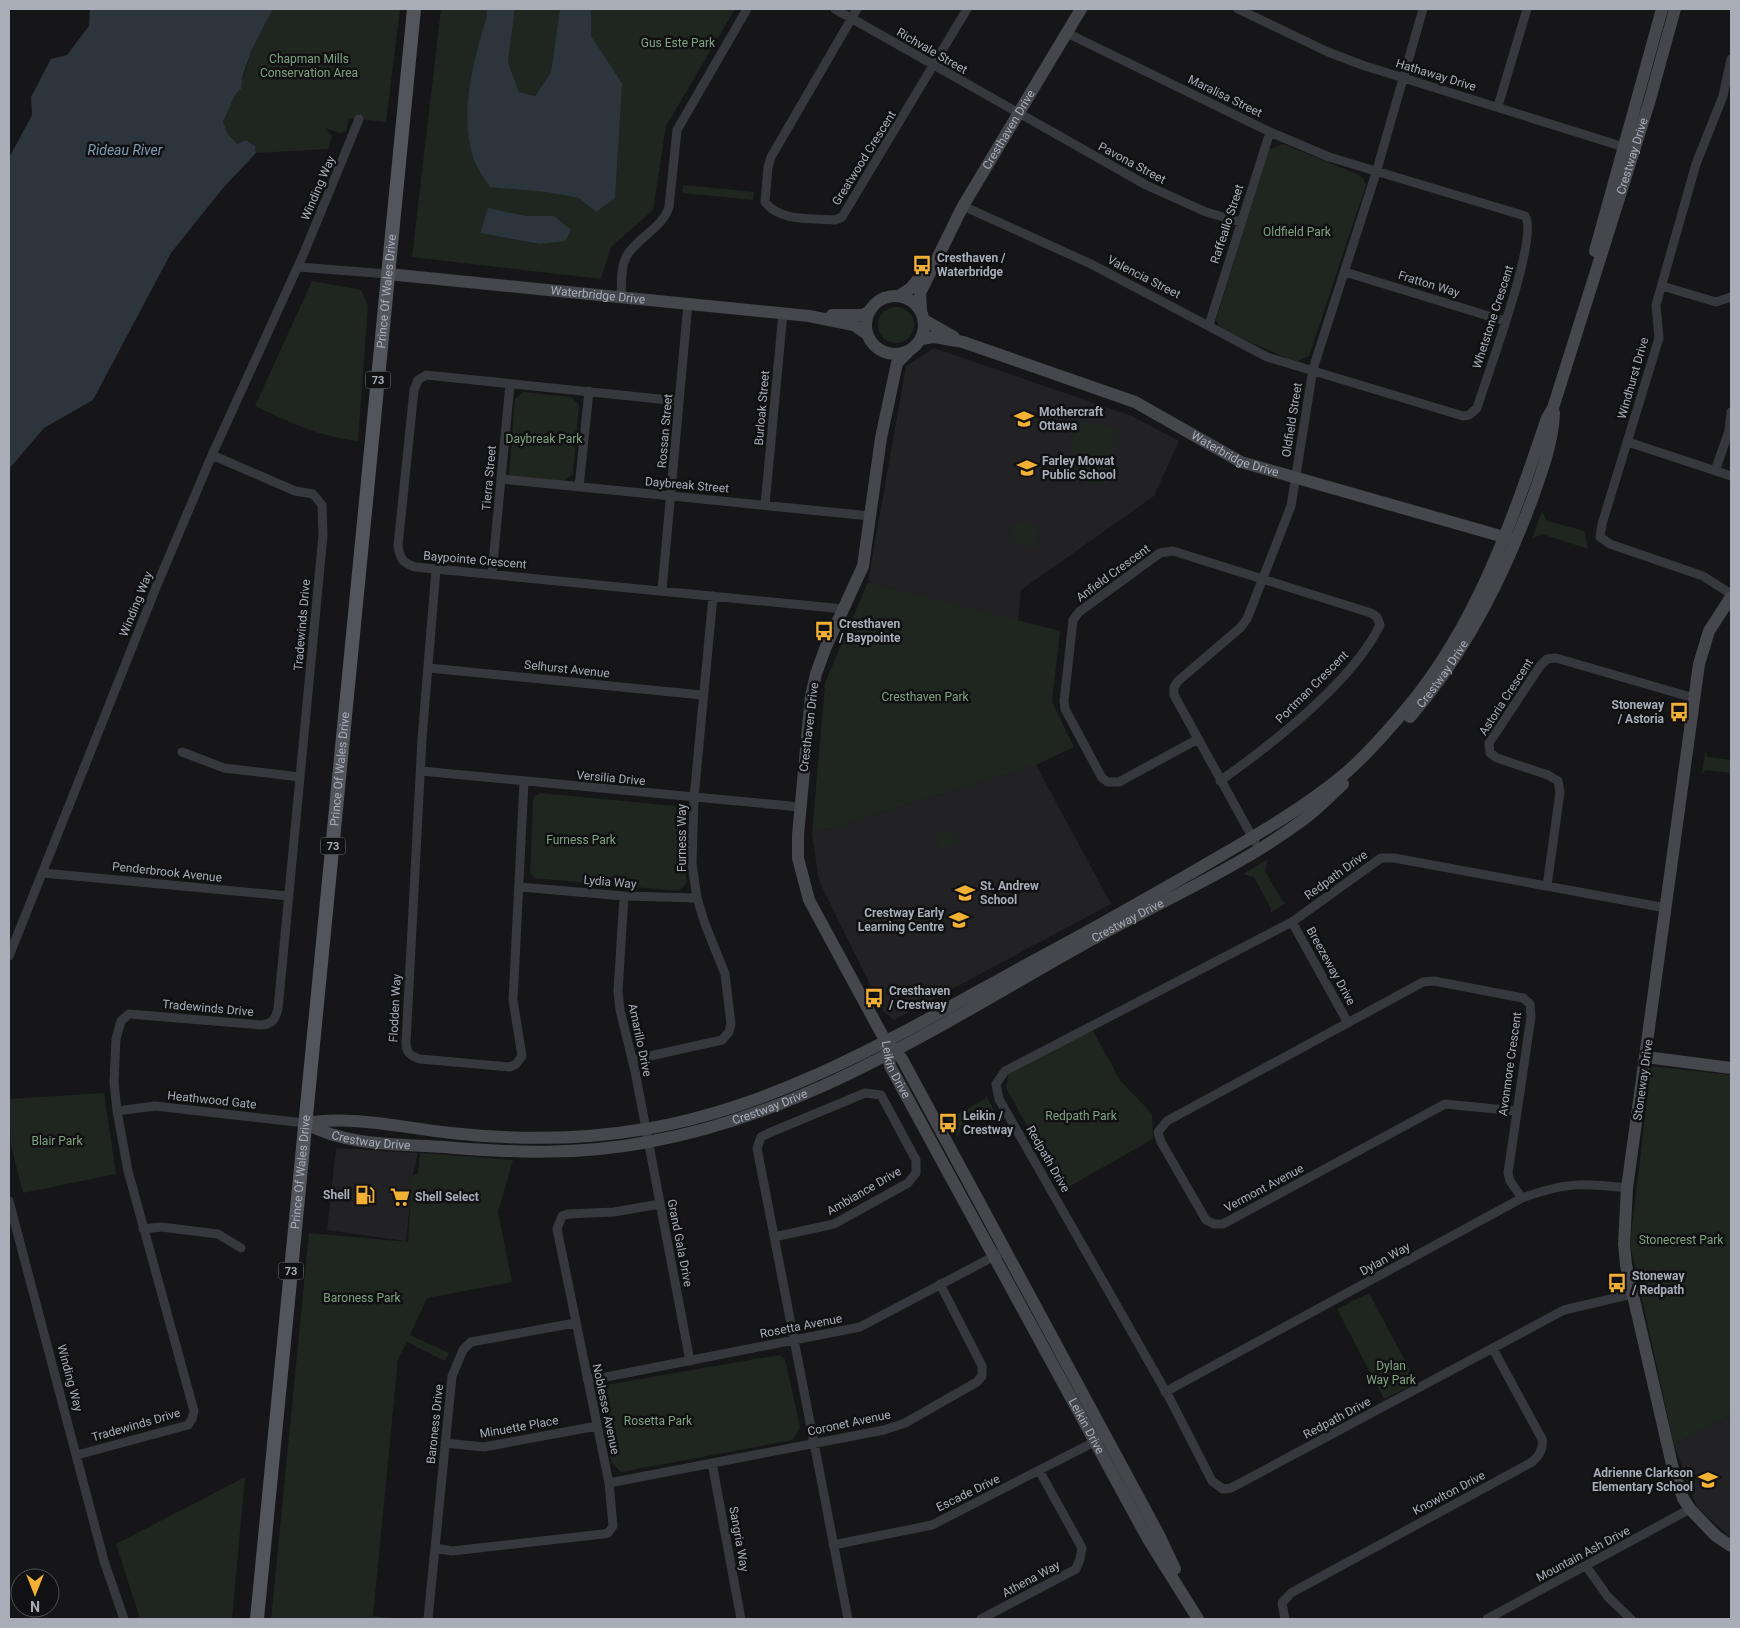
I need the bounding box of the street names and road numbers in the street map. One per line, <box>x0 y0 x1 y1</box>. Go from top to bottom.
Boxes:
street label: Richvale Street <box>894 25 970 77</box>
street label: Hathaway Drive <box>1394 56 1478 94</box>
street label: Maralisa Street <box>1186 72 1264 120</box>
street label: Cresthaven Drive <box>980 87 1038 172</box>
street label: Greatwood Crescent <box>829 108 899 208</box>
street label: Crestway Drive <box>1614 116 1651 196</box>
street label: Pavona Street <box>1096 139 1168 187</box>
street label: Winding Way <box>298 153 338 222</box>
street label: Raffeallo Street <box>1208 183 1246 265</box>
street label: Prince Of Wales Drive <box>374 234 399 349</box>
street label: Valencia Street <box>1105 253 1183 301</box>
street label: Whetstone Crescent <box>1470 263 1516 370</box>
street label: Fratton Way <box>1397 268 1462 300</box>
street label: Waterbridge Drive <box>550 283 646 307</box>
street label: Windhurst Drive <box>1615 336 1651 420</box>
street label: Burloak Street <box>752 370 772 446</box>
road number: 73 <box>366 372 390 388</box>
street label: Oldfield Street <box>1279 382 1305 458</box>
street label: Rossan Street <box>655 393 675 469</box>
street label: Waterbridge Drive <box>1189 428 1280 479</box>
street label: Tierra Street <box>479 445 499 511</box>
street label: Daybreak Street <box>644 474 730 496</box>
street label: Anfield Crescent <box>1073 542 1153 604</box>
street label: Baypointe Crescent <box>423 549 527 571</box>
street label: Winding Way <box>117 569 155 639</box>
street label: Tradewinds Drive <box>291 579 313 671</box>
street label: Crestway Drive <box>1414 638 1471 711</box>
street label: Portman Crescent <box>1273 648 1351 726</box>
street label: Astoria Crescent <box>1476 656 1536 738</box>
street label: Selhurst Avenue <box>523 658 611 680</box>
street label: Cresthaven Drive <box>797 681 821 773</box>
street label: Prince Of Wales Drive <box>327 711 352 827</box>
street label: Versilia Drive <box>576 768 646 788</box>
street label: Furness Way <box>675 804 689 872</box>
road number: 73 <box>320 838 346 854</box>
street label: Redpath Drive <box>1302 848 1370 902</box>
street label: Penderbrook Avenue <box>111 859 223 885</box>
street label: Lydia Way <box>583 873 637 891</box>
street label: Crestway Drive <box>1089 896 1166 945</box>
street label: Breezeway Drive <box>1304 924 1358 1008</box>
street label: Flodden Way <box>386 973 404 1043</box>
street label: Tradewinds Drive <box>162 997 254 1019</box>
street label: Amarillo Drive <box>625 1002 655 1078</box>
street label: Avonmore Crescent <box>1496 1011 1524 1117</box>
street label: Stoneway Drive <box>1630 1039 1656 1121</box>
street label: Leikin Drive <box>879 1040 913 1101</box>
street label: Crestway Drive <box>730 1086 810 1127</box>
street label: Heathwood Gate <box>167 1088 257 1112</box>
street label: Prince Of Wales Drive <box>288 1114 313 1230</box>
street label: Redpath Drive <box>1023 1123 1073 1195</box>
street label: Crestway Drive <box>330 1128 411 1152</box>
street label: Vermont Avenue <box>1222 1161 1306 1215</box>
street label: Ambiance Drive <box>824 1164 904 1218</box>
street label: Grand Gala Drive <box>665 1198 695 1288</box>
street label: Dylan Way <box>1357 1239 1413 1278</box>
road number: 73 <box>278 1262 304 1280</box>
street label: Rosetta Avenue <box>759 1311 843 1341</box>
street label: Winding Way <box>54 1343 86 1413</box>
street label: Noblesse Avenue <box>590 1362 622 1456</box>
street label: Baroness Drive <box>424 1383 446 1465</box>
street label: Redpath Drive <box>1301 1394 1373 1442</box>
street label: Leikin Drive <box>1066 1396 1107 1456</box>
street label: Tradewinds Drive <box>90 1406 182 1444</box>
street label: Coronet Avenue <box>806 1407 892 1439</box>
street label: Minuette Place <box>478 1413 560 1441</box>
street label: Knowlton Drive <box>1410 1468 1488 1518</box>
street label: Escade Drive <box>934 1472 1002 1514</box>
street label: Sangria Way <box>726 1505 752 1573</box>
street label: Mountain Ash Drive <box>1534 1523 1632 1585</box>
street label: Athena Way <box>1000 1558 1063 1600</box>

